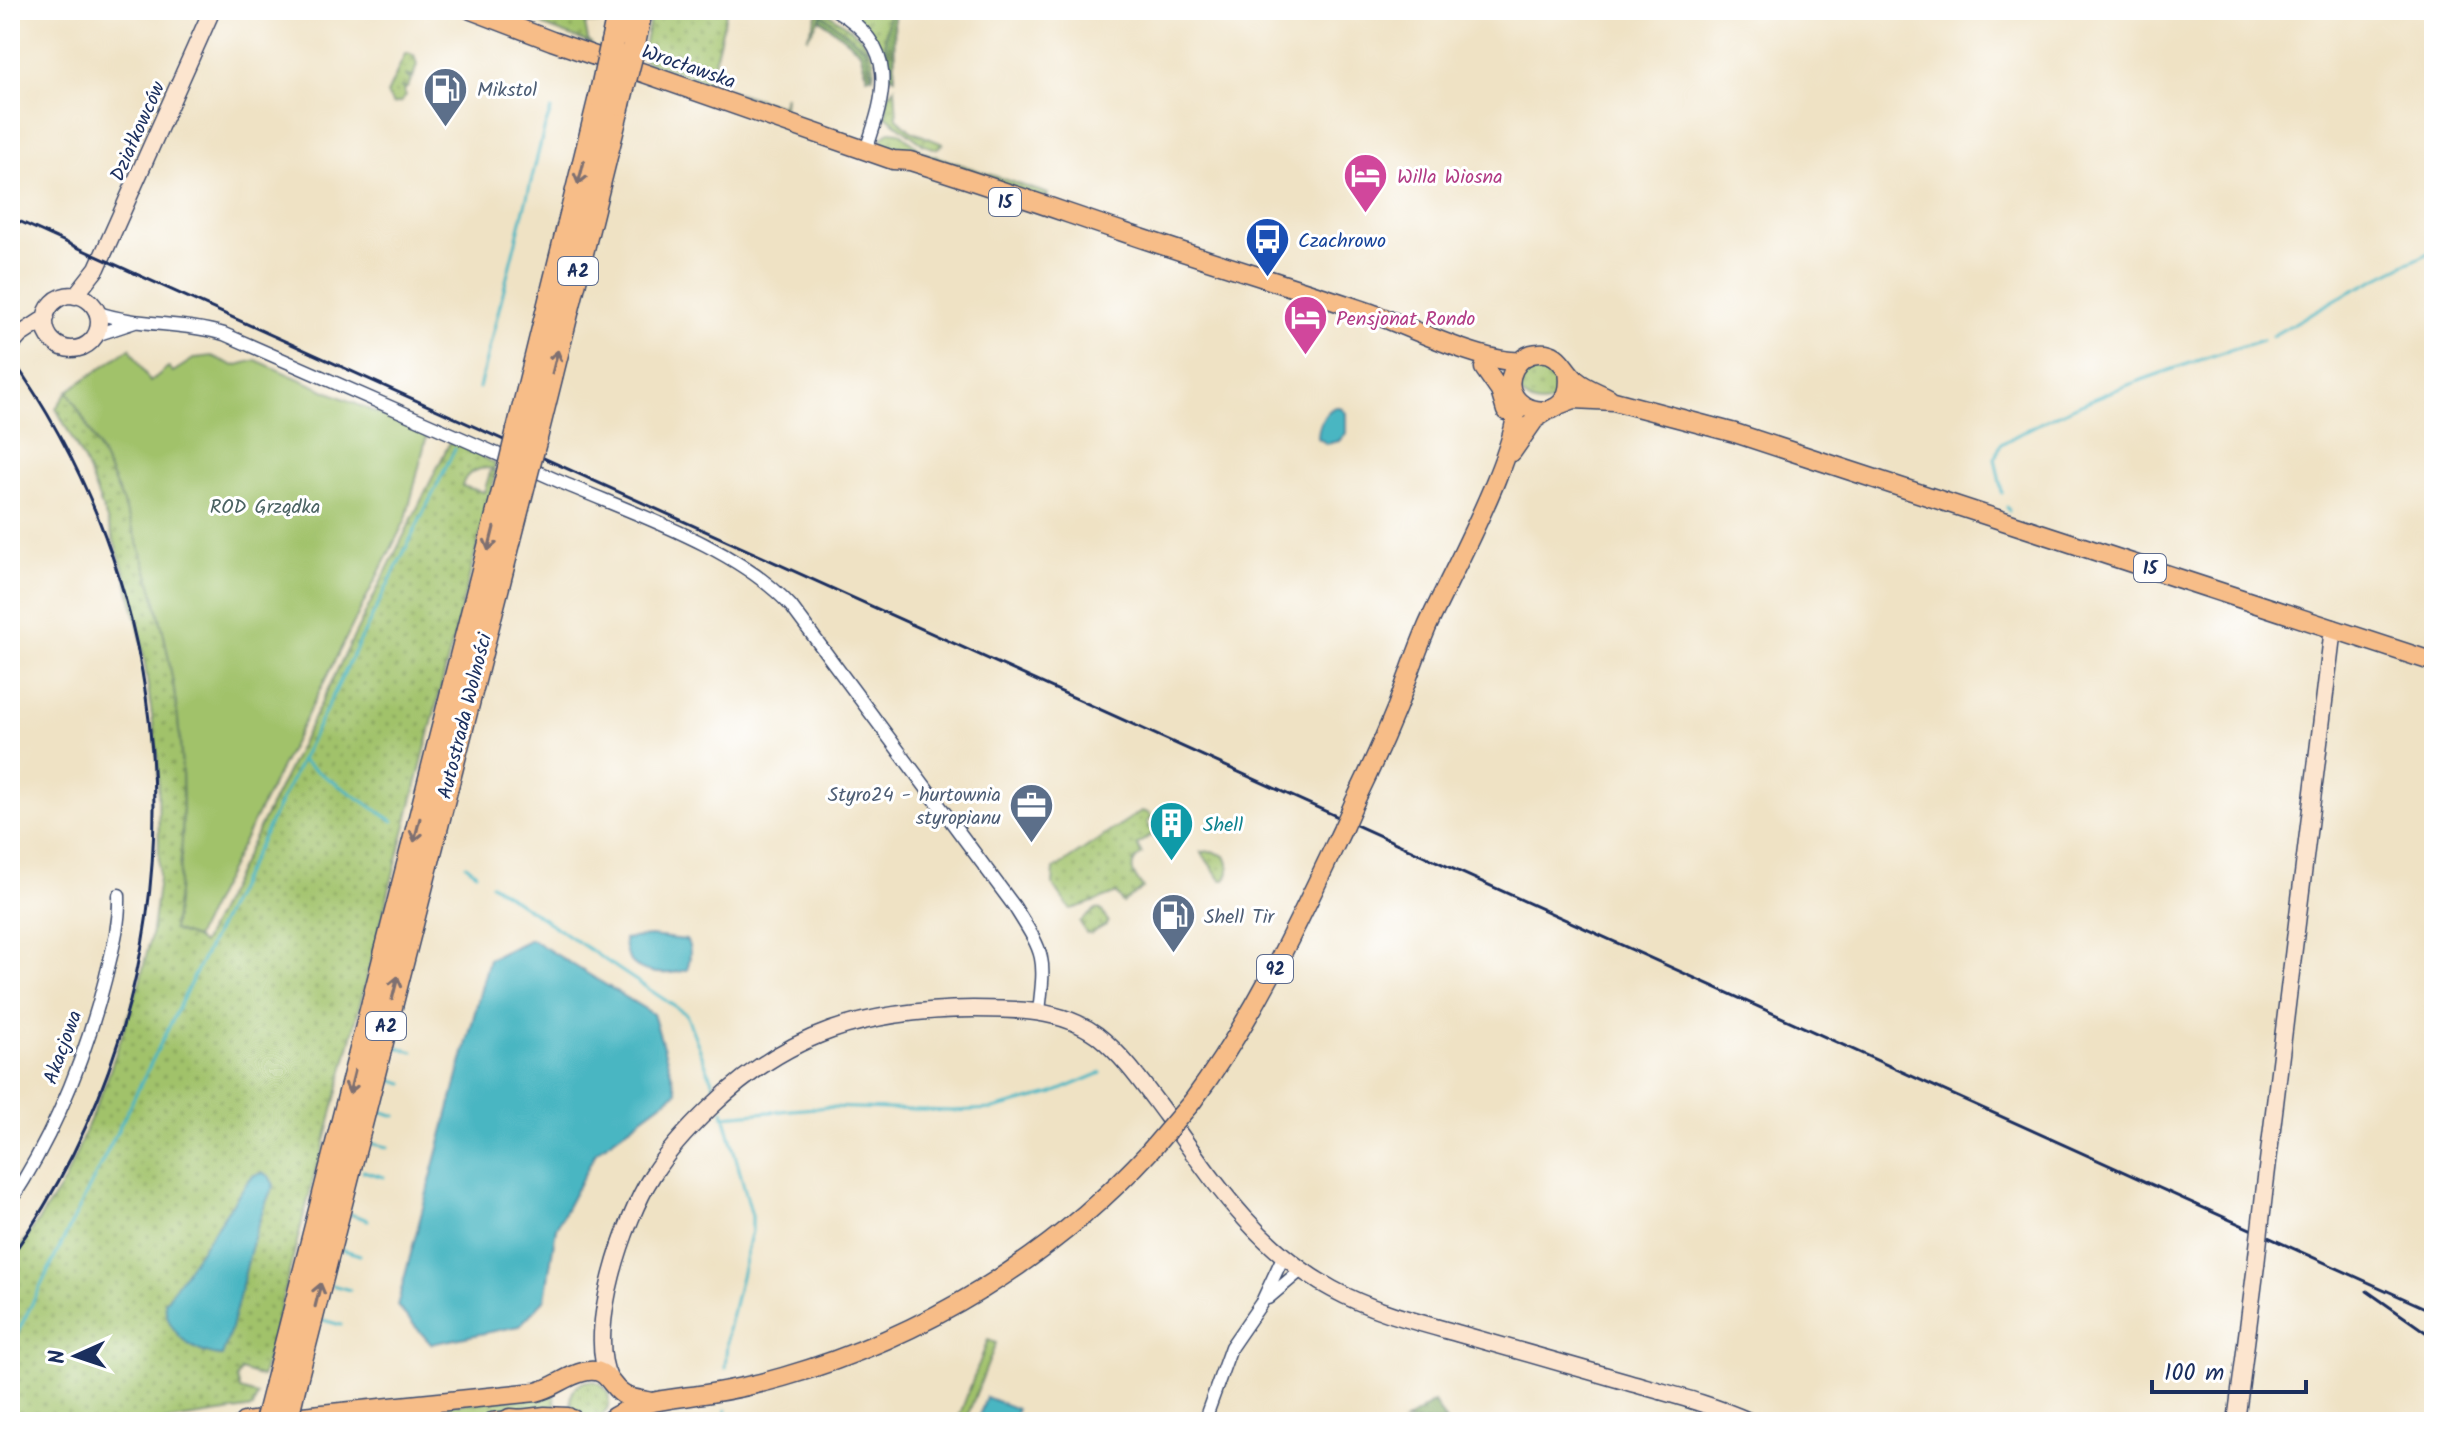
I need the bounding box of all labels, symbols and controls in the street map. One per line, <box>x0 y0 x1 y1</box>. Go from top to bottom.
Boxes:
street label: Wrocławska <box>637 37 740 99</box>
fuel station icon: Mikstol <box>422 65 470 128</box>
place label: Mikstol <box>477 75 537 107</box>
street label: Działkowców <box>103 76 175 187</box>
hotel icon: Willa Wiosna <box>1342 152 1390 215</box>
one-way arrow <box>573 159 588 185</box>
place label: Willa Wiosna <box>1397 162 1503 194</box>
road number: 15 <box>989 188 1021 216</box>
bus stop icon: Czachrowo <box>1243 216 1291 279</box>
place label: Czachrowo <box>1298 226 1386 258</box>
road number: A2 <box>558 257 598 285</box>
hotel icon: Pensjonat Rondo <box>1281 294 1329 357</box>
place label: Pensjonat Rondo <box>1336 304 1475 336</box>
one-way arrow <box>549 350 564 376</box>
park label: ROD Grządka <box>210 492 320 524</box>
one-way arrow <box>482 526 497 552</box>
road number: 15 <box>2134 554 2166 582</box>
street label: Autostrada Wolności <box>430 629 502 803</box>
place label: Styro24 - hurtownia styropianu <box>828 780 1001 835</box>
office icon: Styro24 - hurtownia styropianu <box>1008 781 1056 844</box>
building icon: Shell <box>1148 800 1196 863</box>
place label: Shell <box>1203 810 1243 842</box>
one-way arrow <box>408 816 423 842</box>
fuel station icon: Shell Tir <box>1149 892 1197 955</box>
place label: Shell Tir <box>1204 902 1276 934</box>
road number: 92 <box>1257 955 1293 983</box>
one-way arrow <box>389 976 404 1002</box>
street label: Akacjowa <box>36 1006 92 1089</box>
road number: A2 <box>366 1012 406 1040</box>
one-way arrow <box>344 1068 359 1094</box>
one-way arrow <box>311 1282 326 1308</box>
north arrow <box>36 1316 116 1396</box>
scale bar <box>2152 1344 2306 1394</box>
text: N <box>41 1349 76 1365</box>
text: 100 m <box>2164 1354 2224 1393</box>

